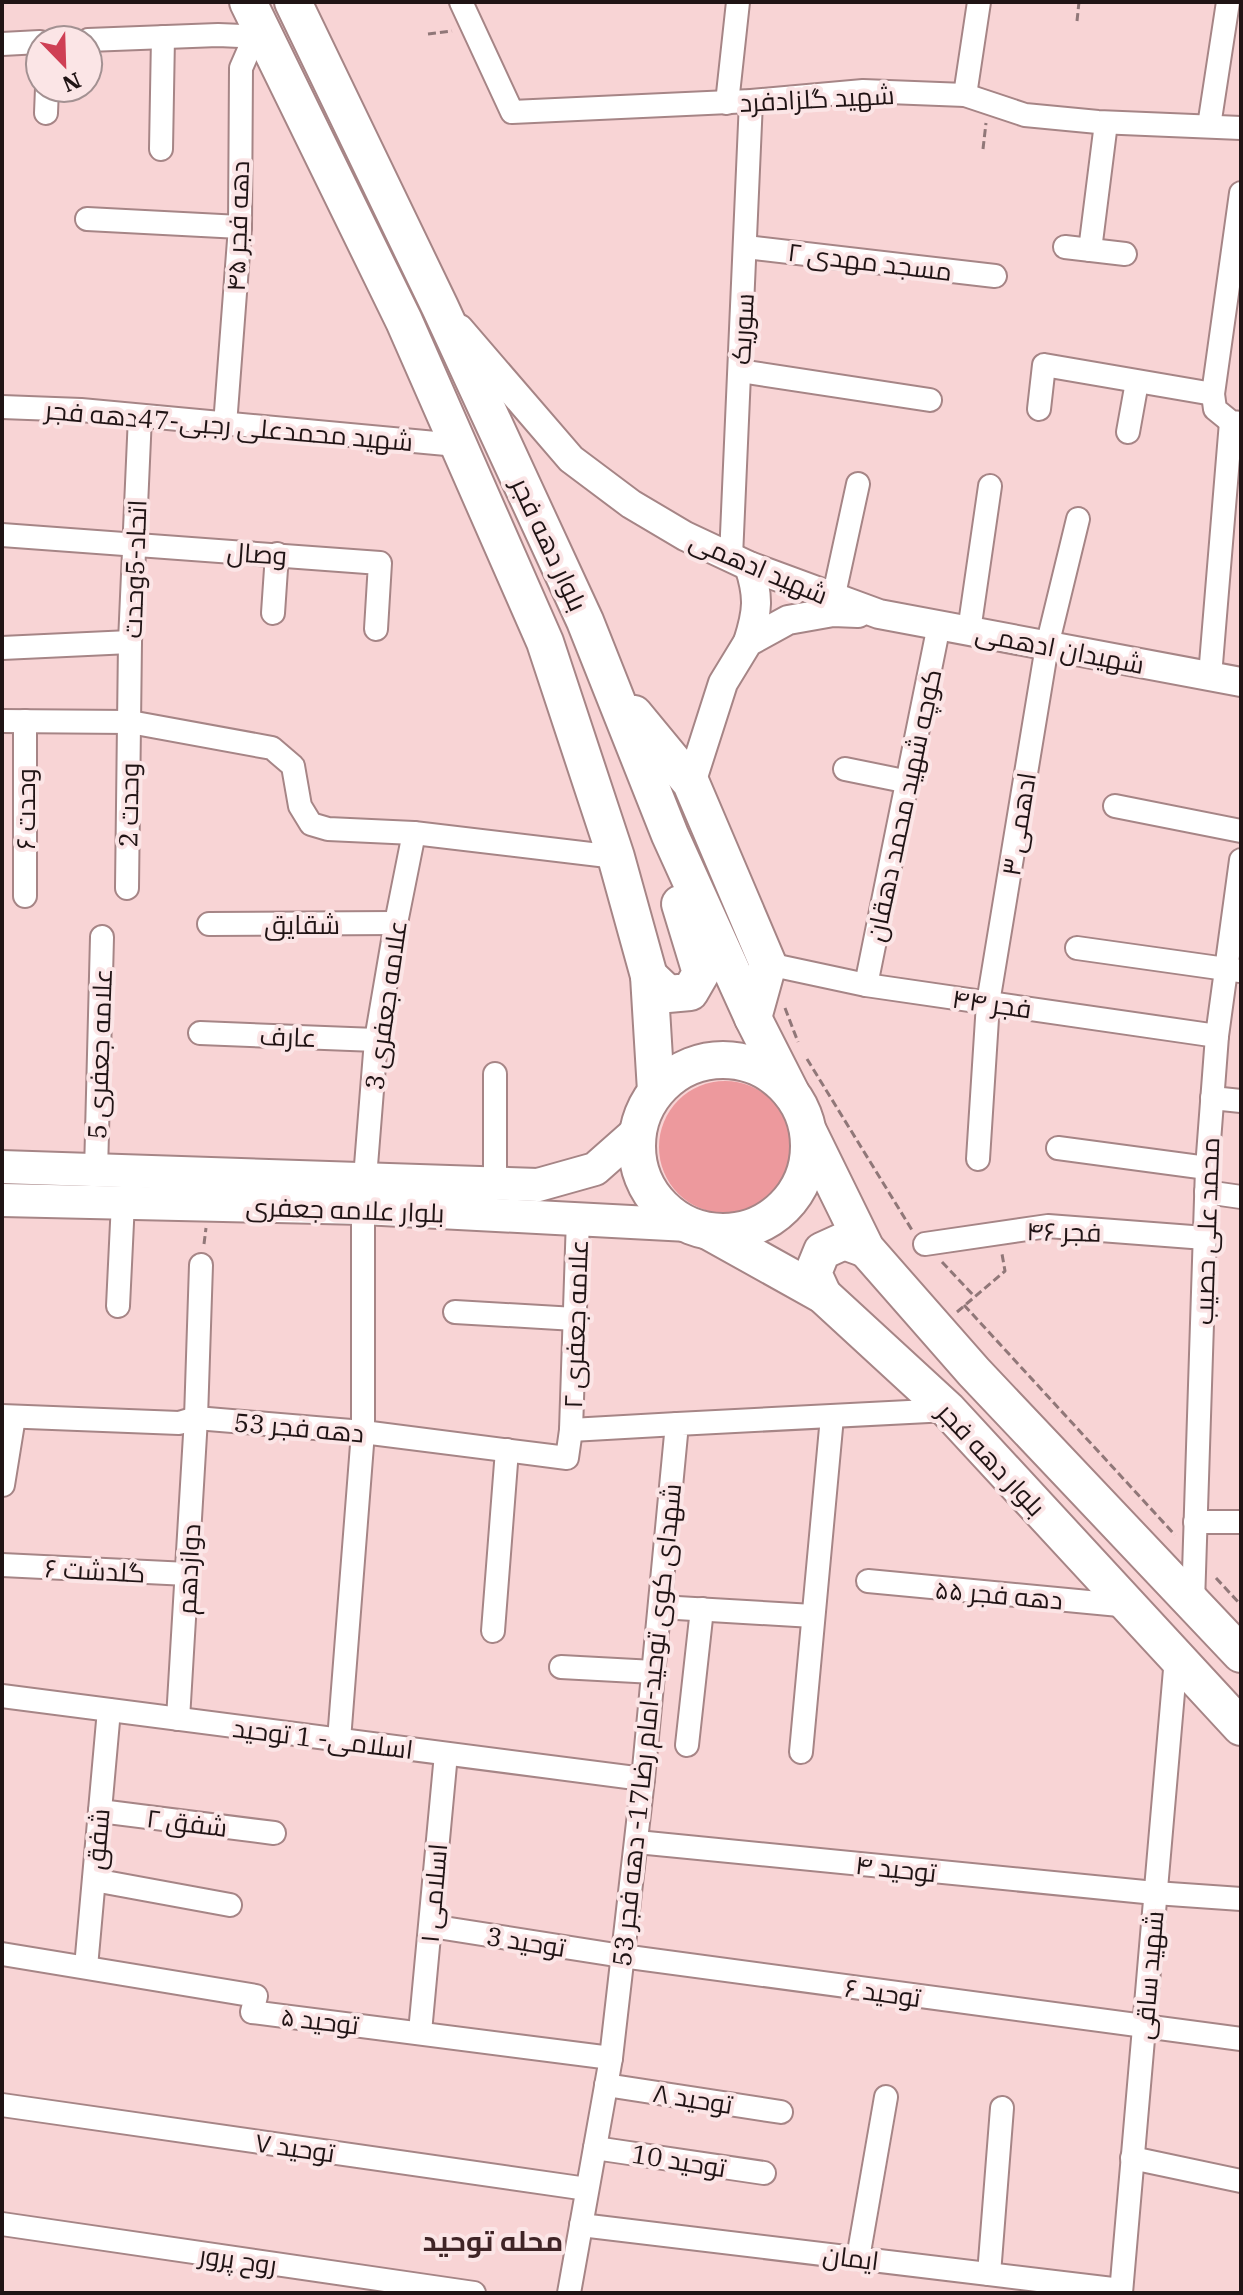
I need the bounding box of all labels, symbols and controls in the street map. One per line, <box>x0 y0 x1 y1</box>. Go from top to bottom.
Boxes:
north arrow <box>24 24 104 104</box>
text: N <box>58 66 86 100</box>
street label: شهید گلزادفرد <box>739 77 895 119</box>
street label: دهه فجر ۴۵ <box>218 160 256 292</box>
street label: مسجد مهدی ۲ <box>786 234 954 288</box>
street label: سوریک <box>723 292 761 366</box>
street label: شهید محمدعلی رجبی-47دهه فجر <box>42 392 414 458</box>
street label: بلوار دهه فجر <box>503 470 596 616</box>
street label: اتحاد-5وحدت <box>115 499 153 639</box>
street label: شهید ادهمی <box>685 523 833 611</box>
street label: وصال <box>226 534 288 572</box>
street label: شهیدان ادهمی <box>973 615 1147 681</box>
street label: کوچه شهید محمد دهقان <box>857 666 949 945</box>
street label: وحدت 2 <box>110 762 146 848</box>
street label: وحدت ۶ <box>8 768 42 850</box>
street label: ادهمی ۳ <box>993 770 1043 878</box>
street label: شقایق <box>264 907 340 941</box>
street label: علامه جعفری 3 <box>356 918 414 1092</box>
street label: علامه جعفری 5 <box>79 968 119 1140</box>
street label: فجر ۴۴ <box>950 981 1034 1025</box>
street label: عارف <box>259 1018 317 1054</box>
street label: محمد علی حصیب <box>1186 1137 1226 1325</box>
street label: بلوار علامه جعفری <box>245 1189 445 1229</box>
street label: فجر ۴۶ <box>1026 1213 1102 1249</box>
street label: علامه جعفری ۲ <box>555 1239 595 1409</box>
street label: بلوار دهه فجر <box>929 1394 1053 1523</box>
street label: دهه فجر 53 <box>232 1404 366 1450</box>
street label: شهدای کوی توحید-امام رضا17- دهه فجر 53 <box>604 1482 690 1968</box>
street label: دوازدهم <box>169 1523 209 1615</box>
street label: گلدشت ۶ <box>44 1550 146 1590</box>
street label: دهه فجر ۵۵ <box>934 1571 1064 1617</box>
street label: اسلامی- 1 توحید <box>231 1710 415 1766</box>
street label: شفق ۲ <box>145 1800 229 1844</box>
street label: شفق <box>77 1807 117 1871</box>
street label: اسلامی ۱ <box>412 1842 454 1944</box>
street label: توحید ۴ <box>854 1847 938 1889</box>
street label: شهید ساقی <box>1125 1909 1171 2041</box>
street label: توحید 3 <box>484 1918 568 1964</box>
street label: توحید ۶ <box>843 1970 923 2014</box>
street label: توحید ۵ <box>279 1998 361 2042</box>
street label: توحید ۸ <box>651 2075 735 2121</box>
street label: توحید ۷ <box>253 2125 337 2169</box>
street label: توحید 10 <box>629 2136 729 2184</box>
district label: محله توحید <box>423 2222 563 2259</box>
street label: روح پرور <box>195 2236 279 2282</box>
street label: ایمان <box>821 2237 881 2277</box>

